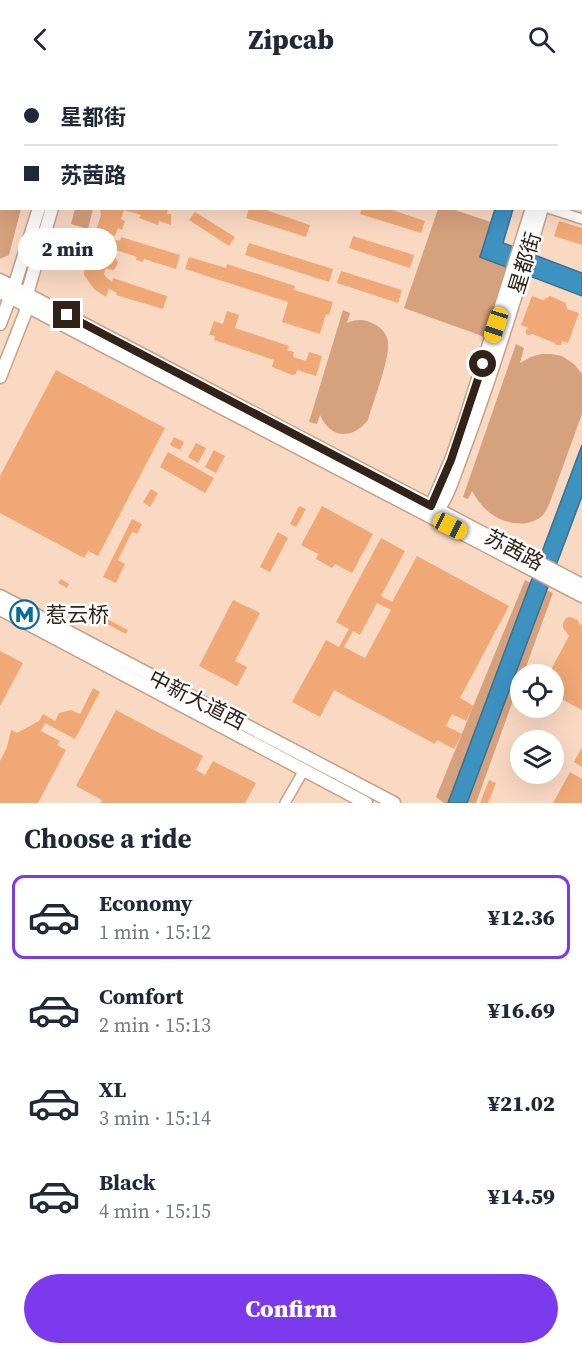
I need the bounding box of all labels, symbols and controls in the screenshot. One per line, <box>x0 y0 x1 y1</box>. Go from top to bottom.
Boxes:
text: Zipcab <box>248 21 334 58</box>
icon: back <box>24 23 57 56</box>
icon: search <box>525 23 558 56</box>
text: 星都街 <box>60 102 126 132</box>
text: 苏茜路 <box>60 160 126 190</box>
callout: 2 min <box>17 228 116 270</box>
street label: 星都街 <box>501 228 548 297</box>
text: 2 min <box>41 235 94 263</box>
route end <box>53 301 80 328</box>
car <box>482 305 510 345</box>
route start <box>469 350 496 377</box>
car <box>430 510 470 542</box>
street label: 苏茜路 <box>480 522 549 577</box>
metro station icon: 惹云桥 <box>9 599 41 631</box>
place label: 惹云桥 <box>46 600 109 629</box>
street label: 中新大道西 <box>144 663 251 736</box>
map controls <box>510 664 564 784</box>
button: locate <box>510 664 564 718</box>
button: layers <box>510 730 564 784</box>
text: Choose a ride <box>24 820 192 857</box>
text: Economy <box>99 888 193 918</box>
icon: car <box>27 890 81 944</box>
text: ¥12.36 <box>488 902 555 932</box>
text: 1 min · 15:12 <box>99 918 211 946</box>
text: Comfort <box>99 981 183 1011</box>
icon: car <box>27 983 81 1037</box>
text: ¥16.69 <box>488 995 555 1025</box>
text: 2 min · 15:13 <box>99 1011 211 1039</box>
text: XL <box>99 1074 126 1104</box>
icon: car <box>27 1076 81 1130</box>
text: ¥21.02 <box>488 1088 555 1118</box>
text: 3 min · 15:14 <box>99 1104 211 1132</box>
text: Black <box>99 1167 156 1197</box>
icon: car <box>27 1169 81 1223</box>
text: ¥14.59 <box>488 1181 555 1211</box>
text: 4 min · 15:15 <box>99 1197 211 1225</box>
button: Confirm <box>24 1274 558 1343</box>

